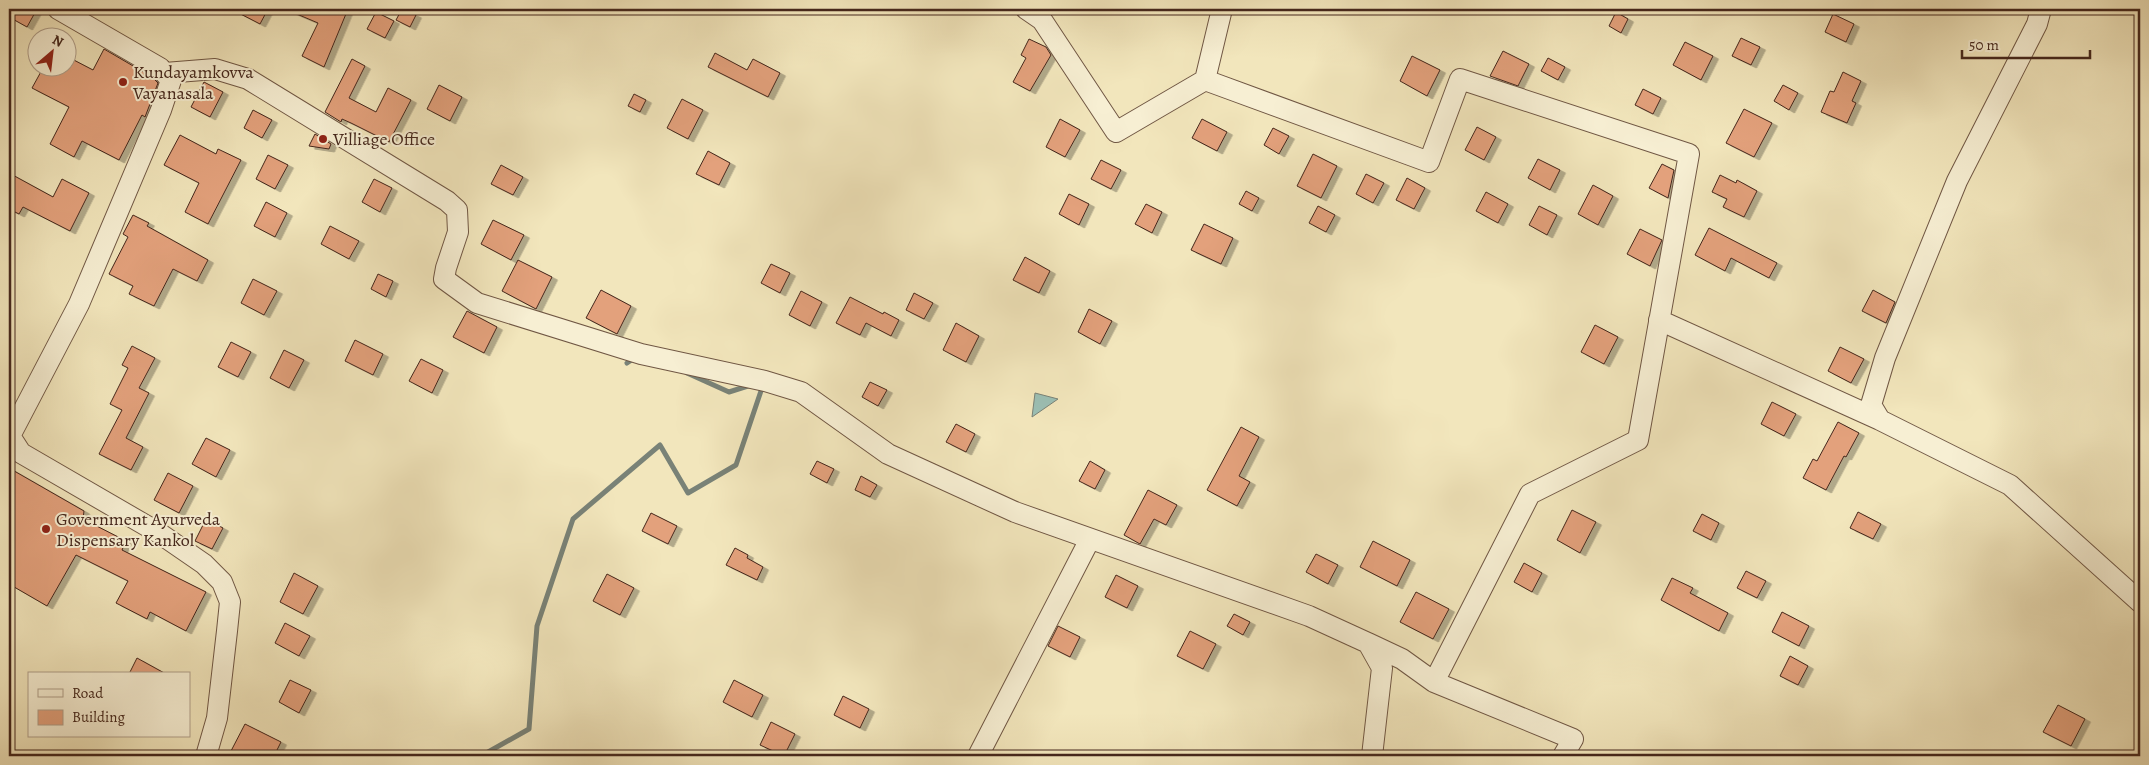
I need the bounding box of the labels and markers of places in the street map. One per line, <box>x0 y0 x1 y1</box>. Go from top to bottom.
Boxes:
place label: Kundayamkovva Vayanasala <box>132 60 254 105</box>
marker: Kundayamkovva Vayanasala <box>117 76 129 88</box>
place label: Villiage Office <box>332 127 435 151</box>
marker: Villiage Office <box>317 133 329 145</box>
place label: Government Ayurveda Dispensary Kankol <box>56 507 221 552</box>
marker: Government Ayurveda Dispensary Kankol <box>40 523 52 535</box>

